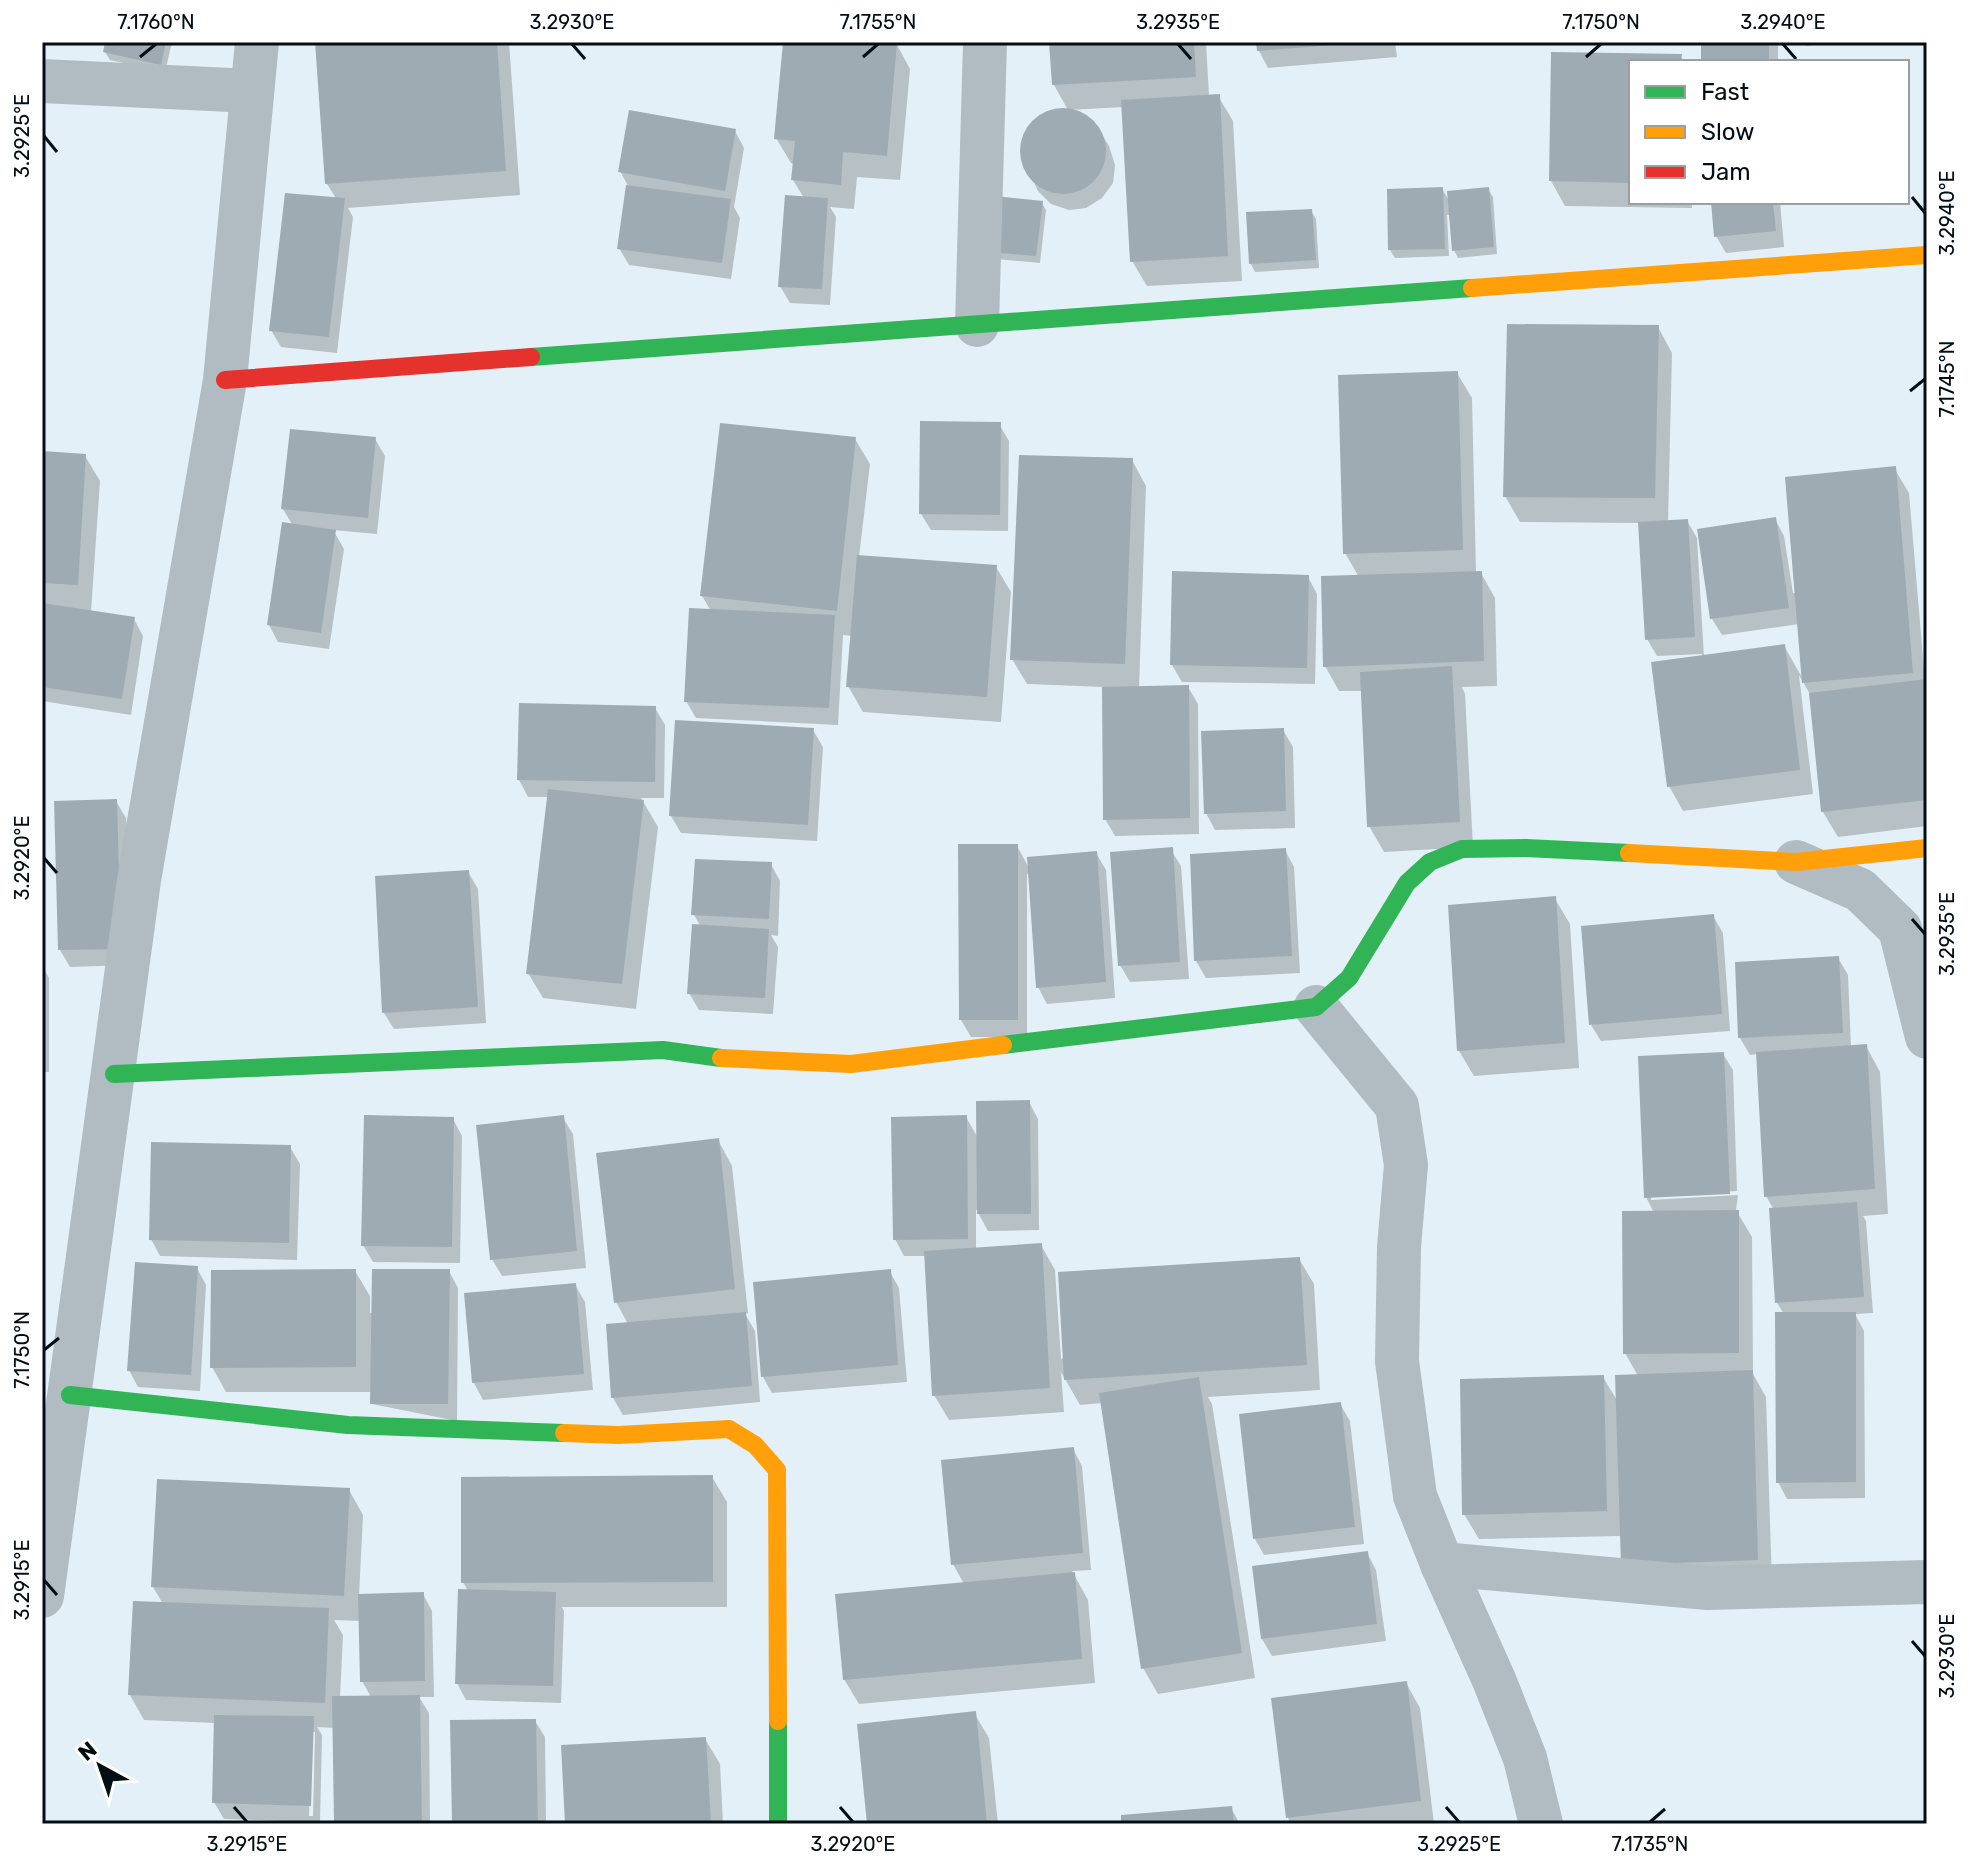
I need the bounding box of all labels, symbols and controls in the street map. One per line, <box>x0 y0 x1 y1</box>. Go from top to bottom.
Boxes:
text: 7.1760°N <box>117 10 195 34</box>
text: 3.2930°E <box>530 10 614 34</box>
text: 7.1755°N <box>840 10 916 34</box>
text: 3.2935°E <box>1136 10 1220 34</box>
text: 7.1750°N <box>1562 10 1640 34</box>
text: 3.2940°E <box>1740 10 1826 34</box>
legend <box>1629 60 1909 204</box>
text: Fast <box>1701 78 1749 106</box>
text: 3.2925°E <box>10 94 34 178</box>
text: Slow <box>1701 118 1754 146</box>
text: Jam <box>1701 158 1751 186</box>
text: 3.2940°E <box>1935 170 1959 256</box>
text: 7.1745°N <box>1935 341 1959 417</box>
text: 3.2920°E <box>10 816 34 900</box>
text: 3.2935°E <box>1935 892 1959 976</box>
text: 7.1750°N <box>10 1311 34 1389</box>
text: 3.2915°E <box>10 1540 34 1620</box>
text: 3.2930°E <box>1935 1614 1959 1698</box>
north arrow <box>60 1726 140 1806</box>
text: N <box>73 1736 102 1766</box>
text: 3.2915°E <box>207 1832 287 1856</box>
text: 3.2920°E <box>811 1832 895 1856</box>
text: 3.2925°E <box>1417 1832 1501 1856</box>
text: 7.1735°N <box>1611 1832 1689 1856</box>

